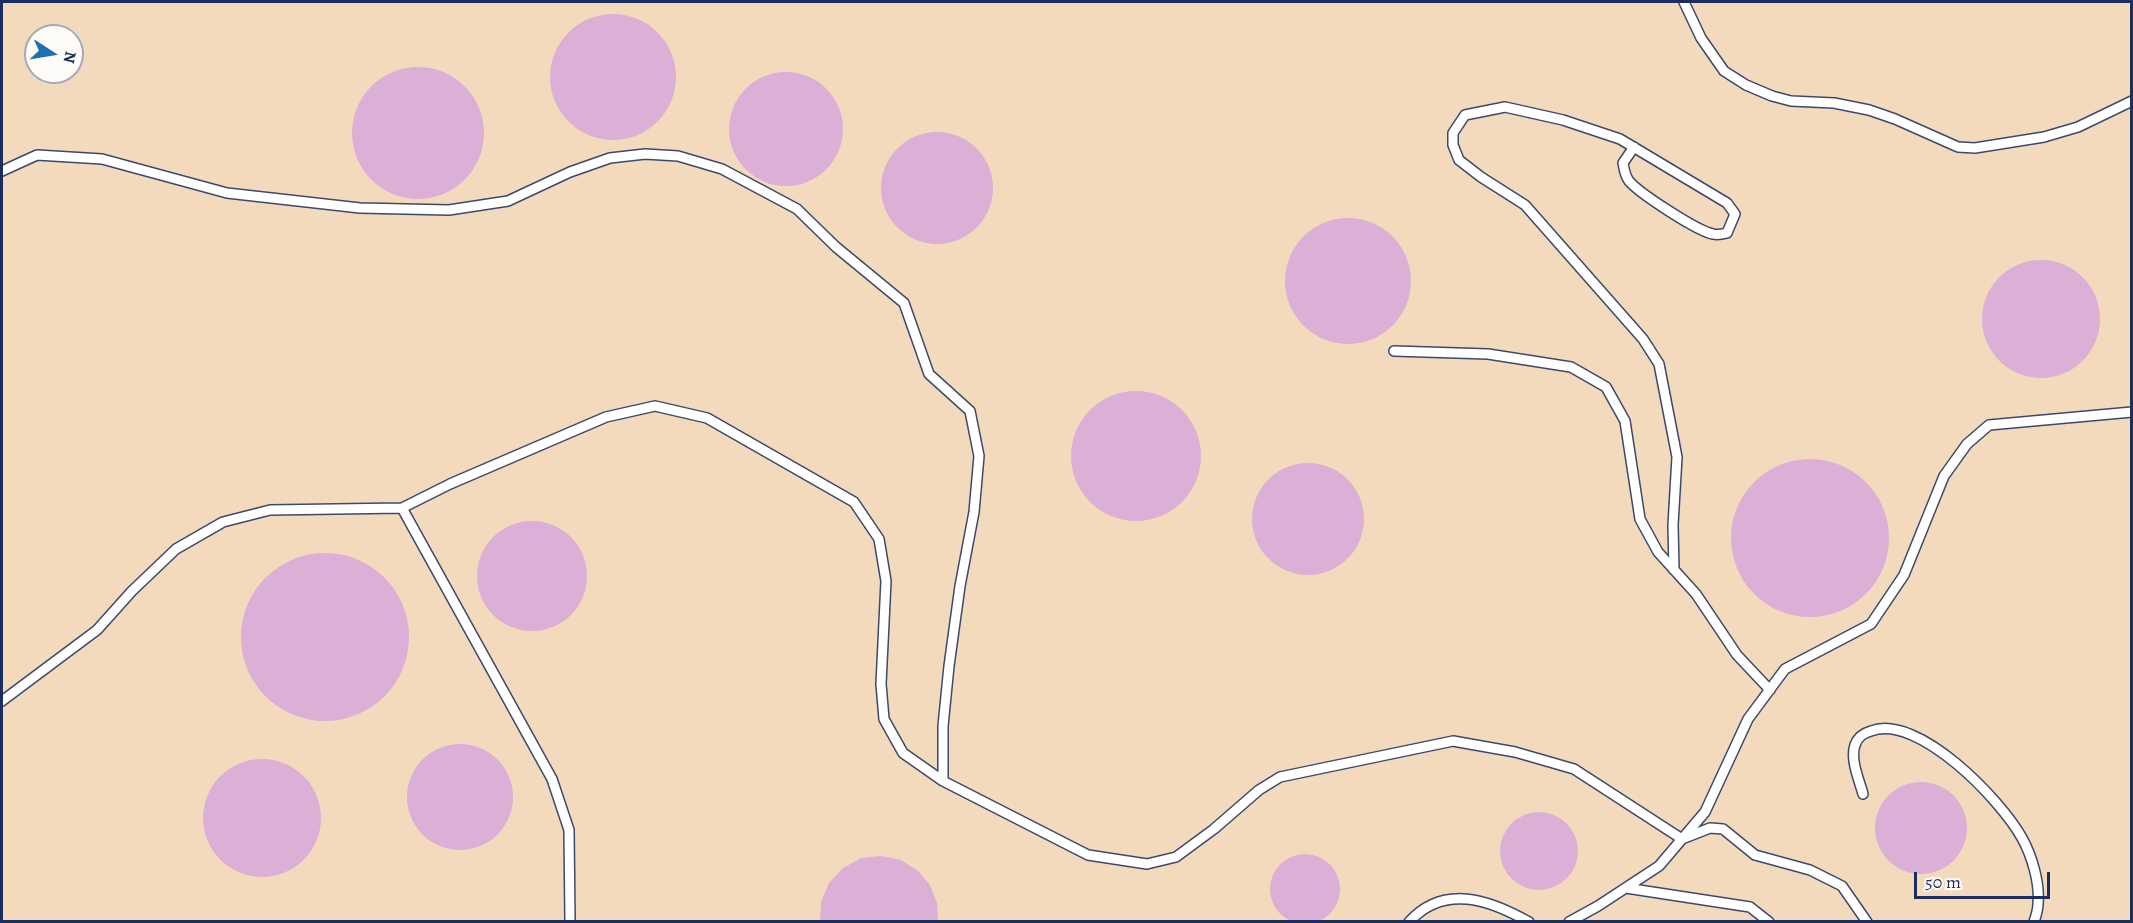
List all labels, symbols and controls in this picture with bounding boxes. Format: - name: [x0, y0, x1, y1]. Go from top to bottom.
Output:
- north arrow: [24, 24, 84, 84]
- text: N: [58, 49, 82, 65]
- scale bar: [1917, 860, 2054, 898]
- text: 50 m: [1925, 870, 1961, 894]

